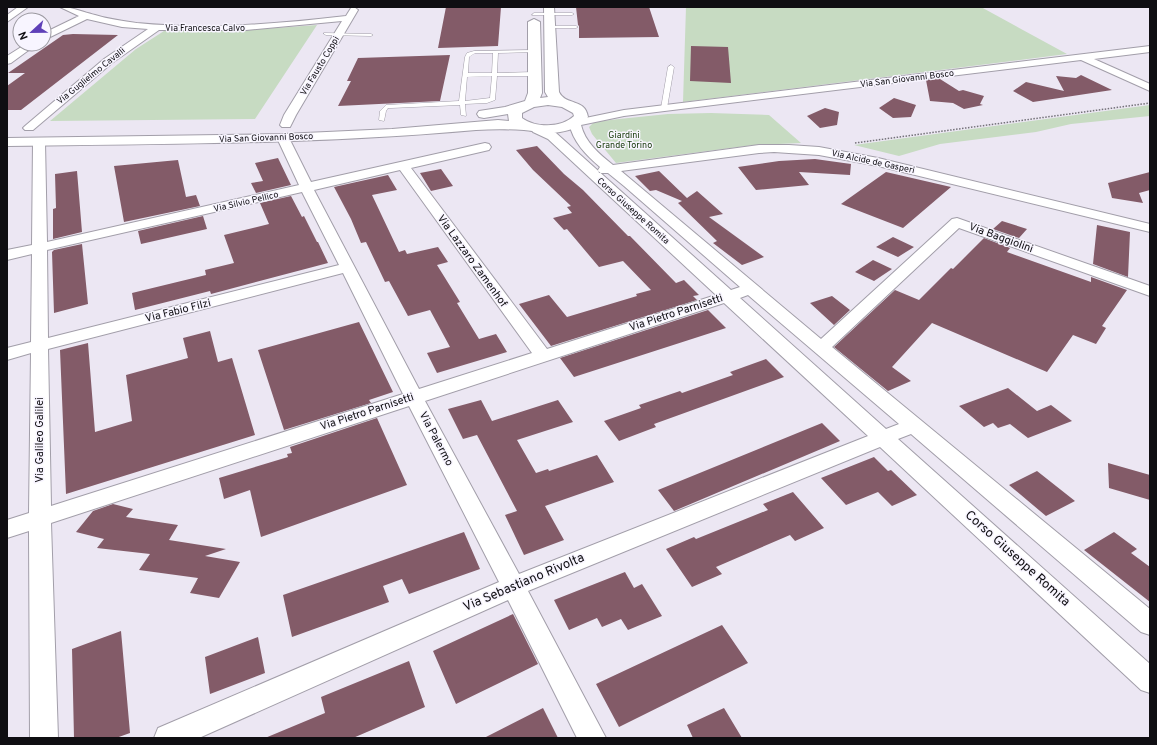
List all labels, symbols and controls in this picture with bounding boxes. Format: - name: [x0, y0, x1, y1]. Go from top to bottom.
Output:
- north arrow: [12, 12, 52, 52]
- street label: Via Francesca Calvo: [165, 23, 245, 34]
- text: N: [16, 29, 32, 42]
- street label: Via Fausto Coppi: [298, 34, 342, 98]
- street label: Via Guglielmo Cavalli: [55, 45, 127, 107]
- street label: Via San Giovanni Bosco: [859, 68, 955, 90]
- park label: Giardini Grande Torino: [596, 130, 652, 151]
- street label: Via San Giovanni Bosco: [219, 131, 313, 145]
- street label: Via Alcide de Gasperi: [830, 148, 916, 176]
- street label: Corso Giuseppe Romita: [594, 175, 672, 247]
- street label: Via Silvio Pellico: [213, 189, 279, 215]
- street label: Via Lazzaro Zamenhof: [434, 212, 510, 310]
- street label: Via Baggiolini: [967, 220, 1035, 256]
- street label: Via Pietro Parnisetti: [627, 291, 725, 335]
- street label: Via Fabio Filzi: [144, 296, 212, 326]
- street label: Via Pietro Parnisetti: [318, 390, 416, 434]
- street label: Via Galileo Galilei: [33, 397, 47, 483]
- street label: Via Palermo: [416, 409, 456, 469]
- street label: Corso Giuseppe Romita: [961, 508, 1073, 610]
- street label: Via Sebastiano Rivolta: [461, 550, 587, 616]

